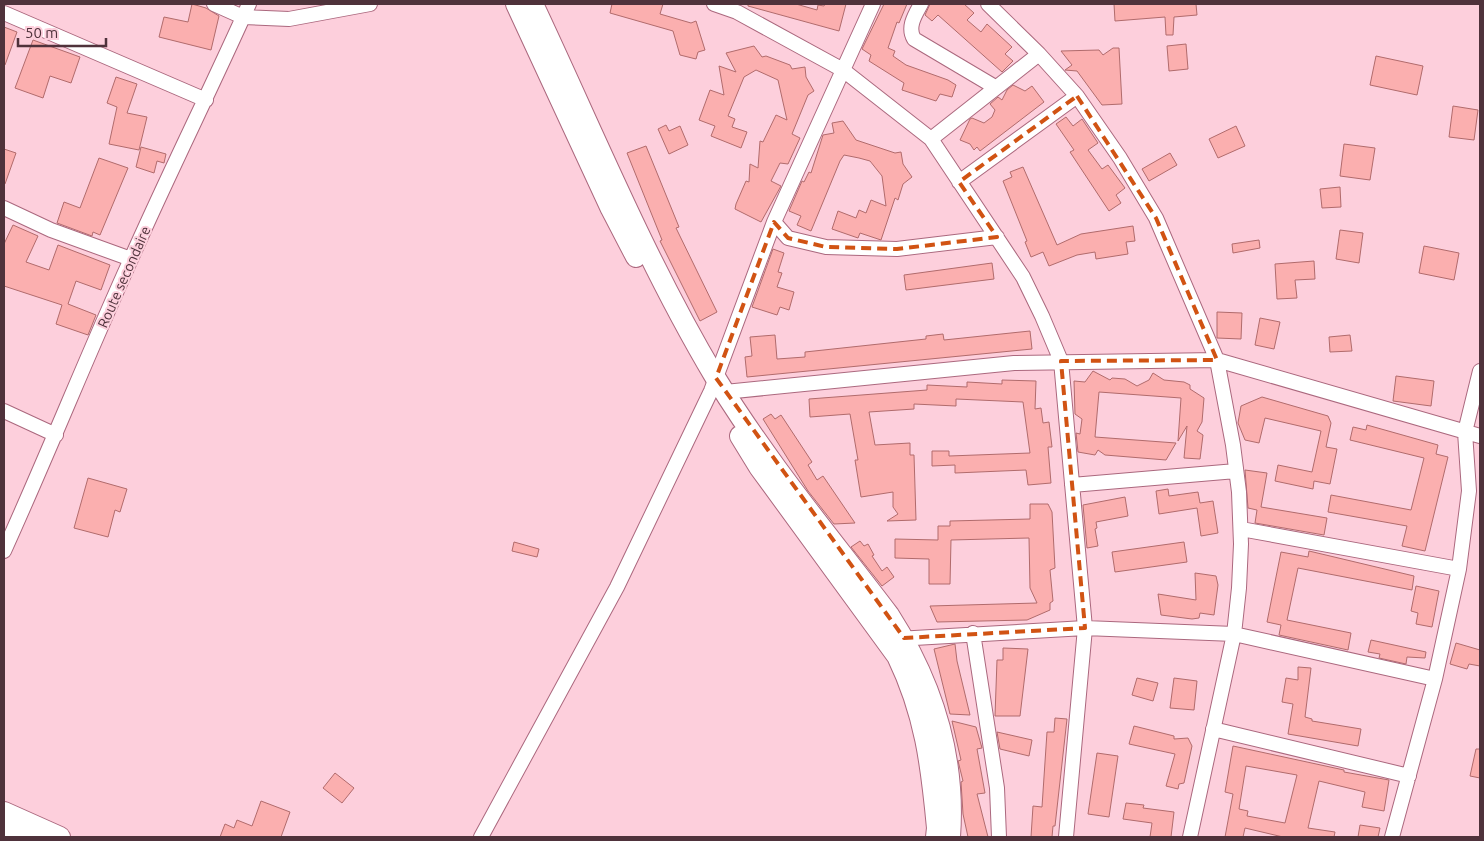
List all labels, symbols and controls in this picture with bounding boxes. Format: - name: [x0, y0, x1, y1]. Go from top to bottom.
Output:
- scale bar: [18, 15, 105, 47]
- text: 50 m: [25, 24, 58, 41]
- street label: Route secondaire: [94, 224, 154, 330]

